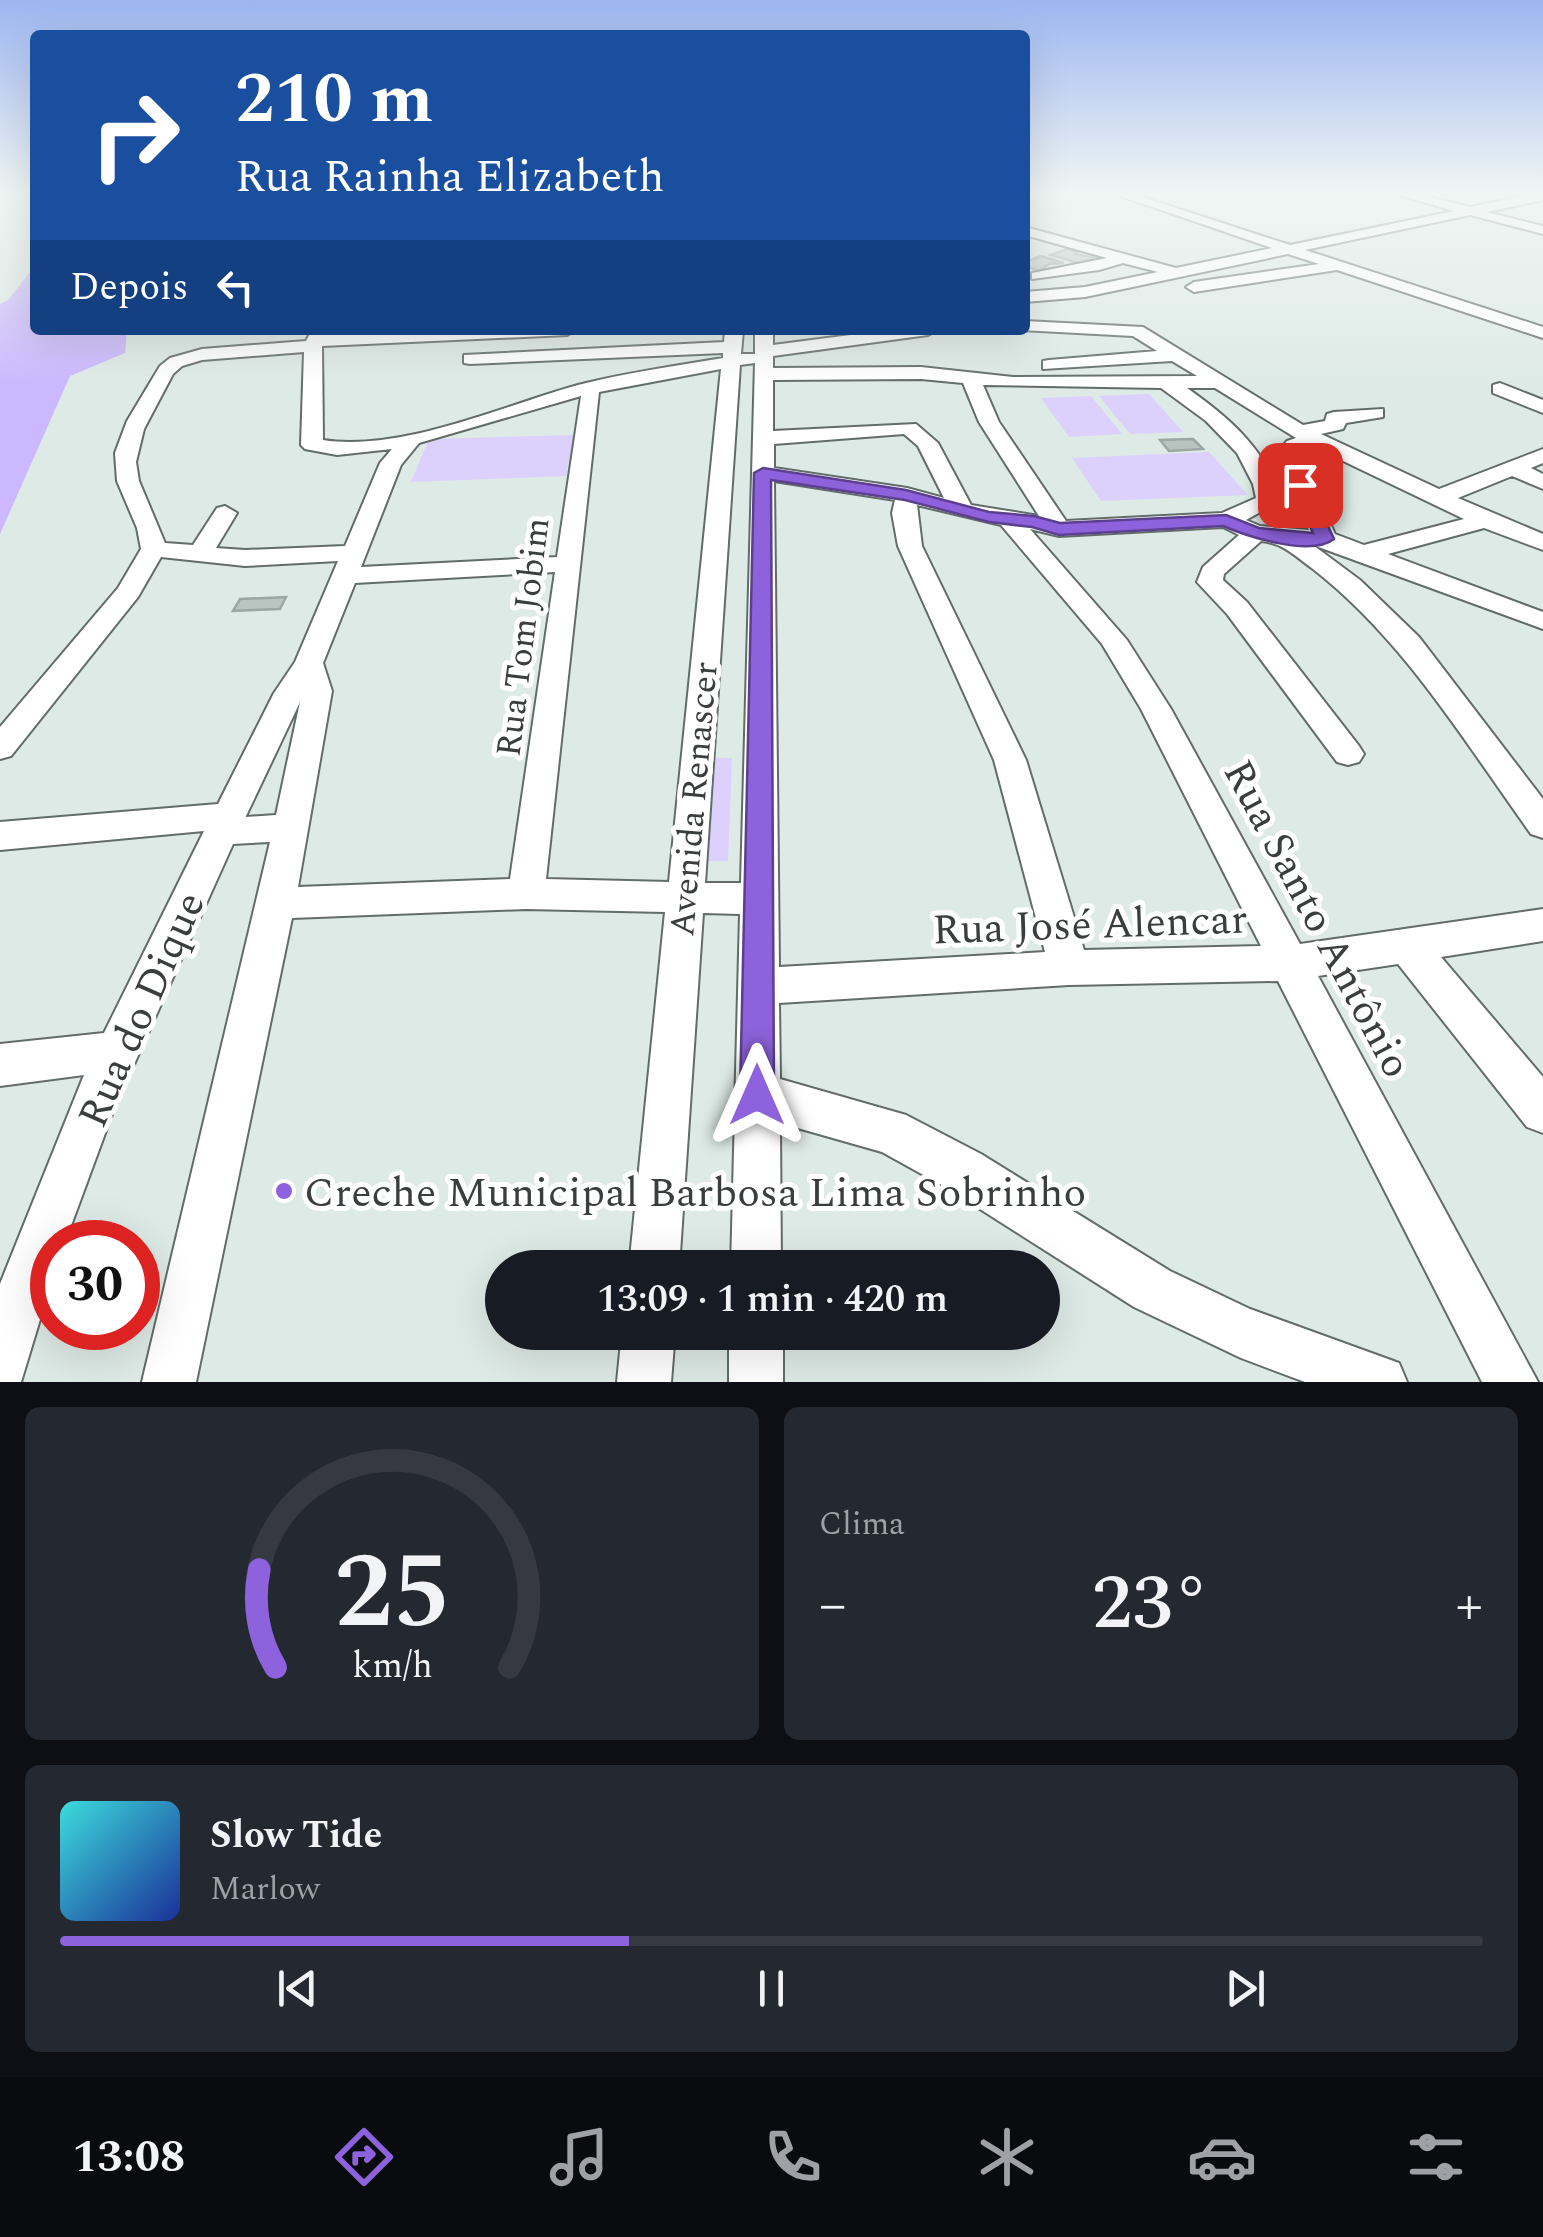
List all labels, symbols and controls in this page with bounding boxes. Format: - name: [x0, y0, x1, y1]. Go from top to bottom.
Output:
- text: 210 m: [235, 47, 433, 153]
- icon: right: [70, 70, 200, 200]
- text: Rua Rainha Elizabeth: [235, 143, 664, 212]
- text: Depois: [70, 259, 188, 317]
- icon: left: [208, 260, 263, 315]
- pin: [1258, 443, 1343, 528]
- icon: arrive: [1273, 458, 1328, 513]
- street label: Rua Tom Jobim: [483, 515, 564, 760]
- street label: Avenida Renascer: [656, 660, 733, 939]
- street label: Rua Santo Antônio: [1206, 749, 1427, 1089]
- street label: Rua do Dique: [62, 882, 222, 1138]
- street label: Rua José Alencar: [932, 889, 1249, 962]
- position arrow: [705, 1043, 809, 1147]
- place label: Creche Municipal Barbosa Lima Sobrinho: [304, 1162, 1086, 1225]
- marker: Creche Municipal Barbosa Lima Sobrinho: [273, 1180, 295, 1202]
- speed limit sign: 30: [30, 1220, 160, 1350]
- text: 13:09 · 1 min · 420 m: [597, 1271, 948, 1329]
- text: Clima: [819, 1500, 905, 1549]
- text: 25: [334, 1515, 450, 1673]
- text: 23°: [1092, 1548, 1210, 1662]
- text: −: [819, 1564, 847, 1647]
- text: +: [1455, 1564, 1483, 1647]
- text: km/h: [352, 1639, 432, 1694]
- text: Slow Tide: [210, 1807, 382, 1865]
- text: Marlow: [210, 1865, 320, 1914]
- icon: previous: [270, 1961, 325, 2016]
- icon: pause: [744, 1961, 799, 2016]
- icon: next: [1218, 1961, 1273, 2016]
- icon: directions: [329, 2122, 399, 2192]
- icon: music: [544, 2122, 614, 2192]
- icon: phone: [758, 2122, 828, 2192]
- icon: climate: [972, 2122, 1042, 2192]
- icon: car: [1187, 2122, 1257, 2192]
- icon: filters: [1401, 2122, 1471, 2192]
- text: 13:08: [72, 2123, 185, 2192]

